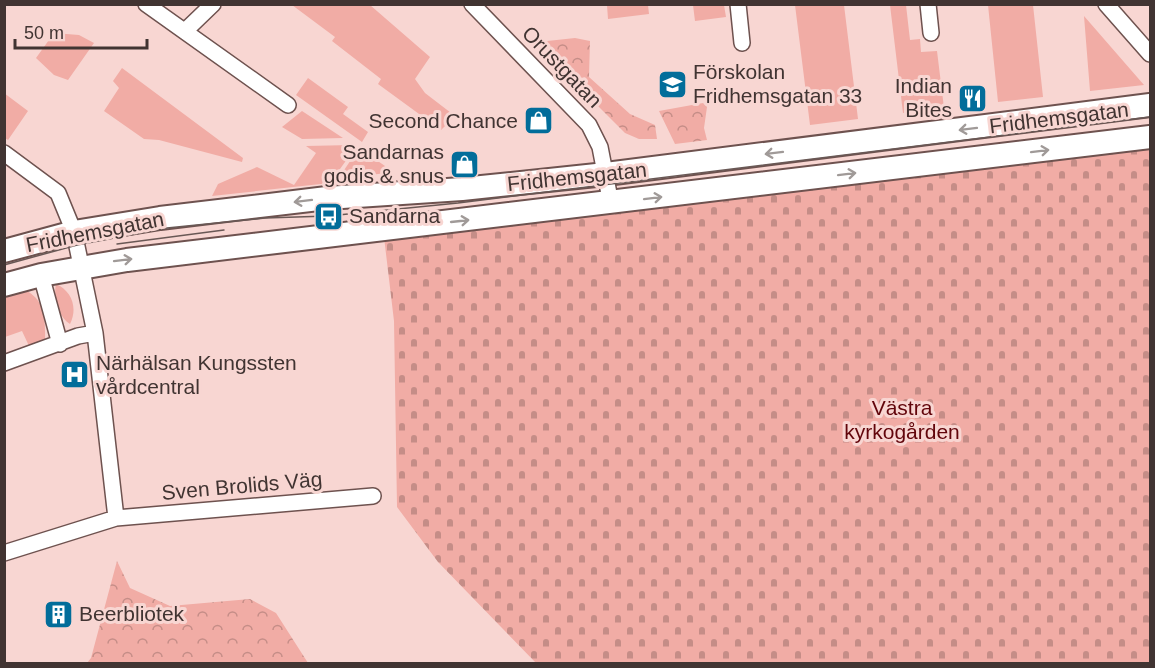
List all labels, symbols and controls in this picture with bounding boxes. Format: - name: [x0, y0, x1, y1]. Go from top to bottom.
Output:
- scale bar: [15, 12, 147, 50]
- street label: Orustgatan: [518, 21, 607, 112]
- text: 50 m: [24, 23, 64, 43]
- place label: Förskolan Fridhemsgatan 33: [693, 60, 862, 107]
- school or university icon: Förskolan Fridhemsgatan 33: [656, 68, 688, 100]
- place label: Indian Bites: [895, 74, 952, 121]
- restaurant icon: Indian Bites: [957, 82, 989, 114]
- street label: Fridhemsgatan: [988, 98, 1130, 137]
- shop icon: Second Chance: [523, 105, 555, 137]
- place label: Second Chance: [369, 109, 518, 132]
- one-way arrow: [958, 124, 978, 135]
- place label: Sandarnas godis & snus: [324, 140, 444, 187]
- one-way arrow: [1030, 145, 1050, 156]
- shop icon: Sandarnas godis & snus: [449, 148, 481, 180]
- one-way arrow: [765, 148, 784, 159]
- street label: Fridhemsgatan: [506, 158, 648, 195]
- one-way arrow: [836, 168, 856, 179]
- one-way arrow: [643, 193, 663, 204]
- one-way arrow: [294, 196, 314, 207]
- bus stop icon: Sandarna: [312, 200, 344, 232]
- place label: Sandarna: [349, 204, 440, 227]
- street label: Fridhemsgatan: [24, 207, 166, 256]
- one-way arrow: [449, 215, 469, 226]
- one-way arrow: [113, 255, 133, 266]
- place label: Närhälsan Kungssten vårdcentral: [96, 351, 297, 398]
- hospital icon: Närhälsan Kungssten vårdcentral: [59, 359, 91, 391]
- park label: Västra kyrkogården: [844, 396, 960, 443]
- street label: Sven Brolids Väg: [161, 467, 323, 504]
- building icon: Beerbliotek: [42, 598, 74, 630]
- place label: Beerbliotek: [79, 602, 185, 625]

